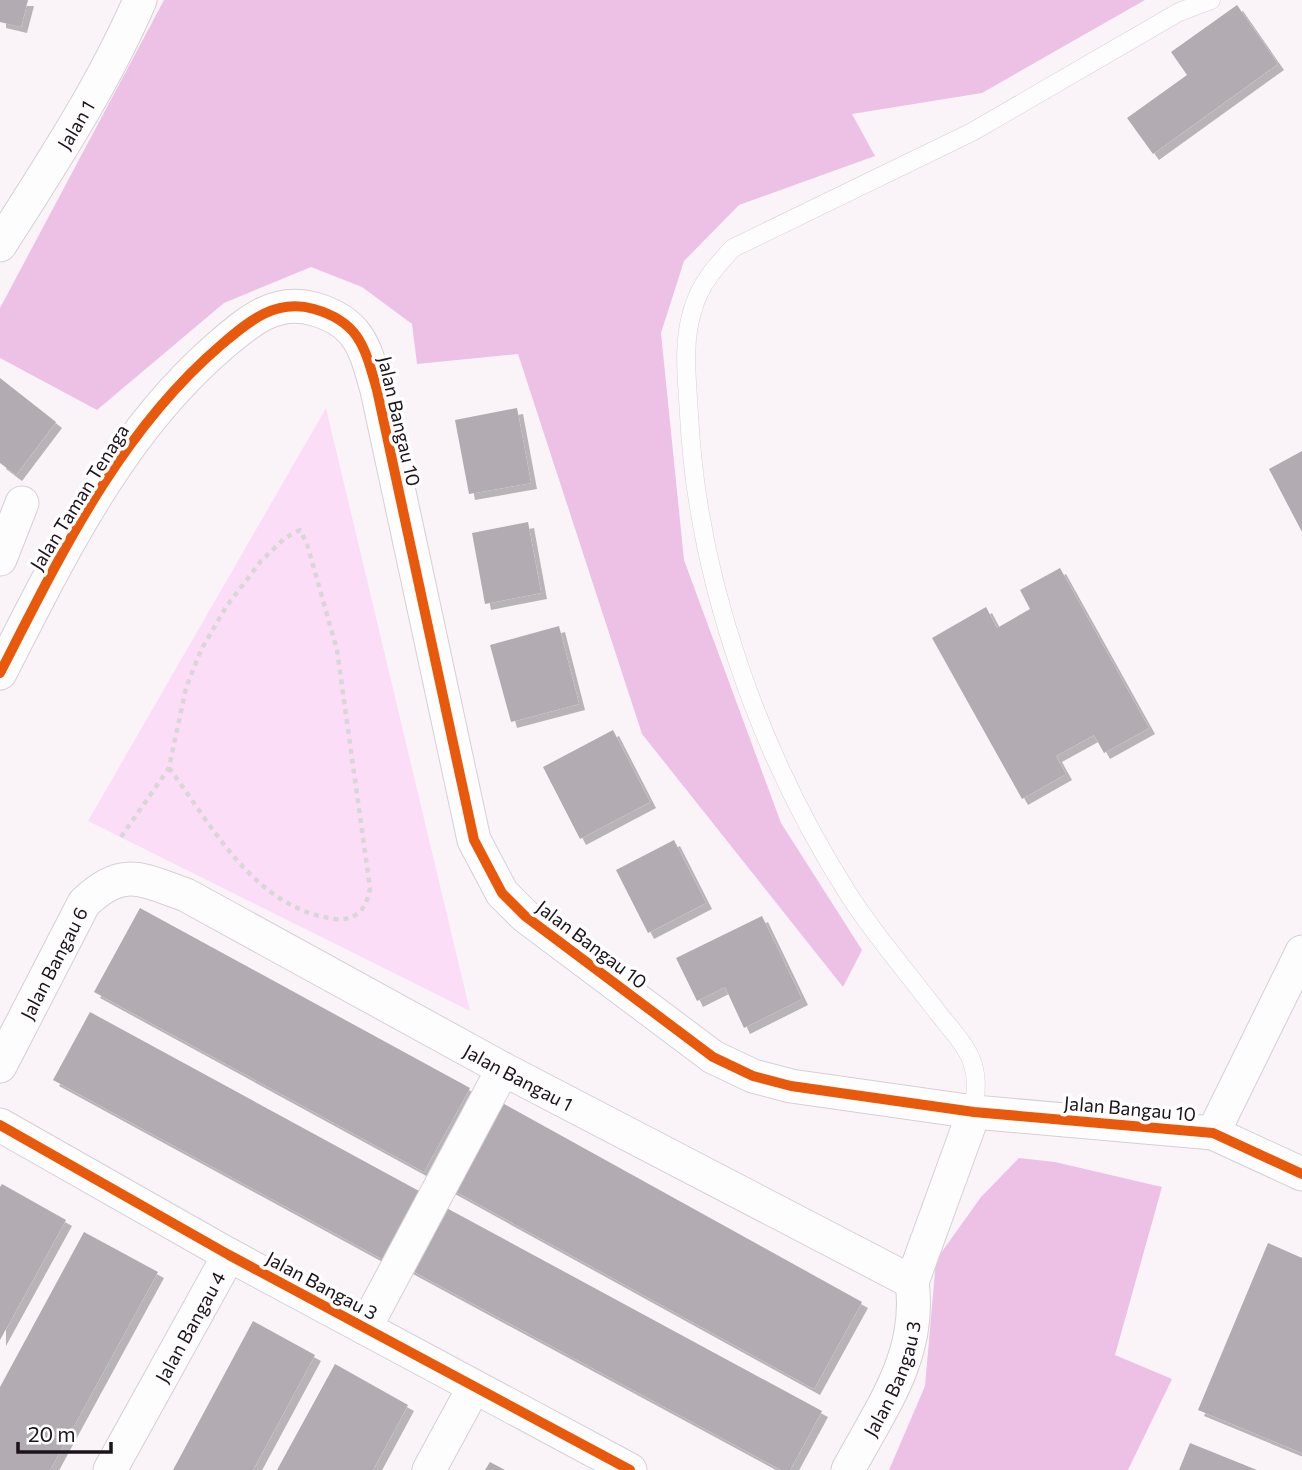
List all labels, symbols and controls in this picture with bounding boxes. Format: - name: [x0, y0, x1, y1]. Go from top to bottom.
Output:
- street label: Jalan 1: [52, 96, 99, 153]
- street label: Jalan Bangau 10: [374, 354, 426, 488]
- street label: Jalan Taman Tenaga: [25, 420, 133, 574]
- street label: Jalan Bangau 10: [532, 895, 652, 993]
- street label: Jalan Bangau 6: [15, 903, 92, 1023]
- street label: Jalan Bangau 1: [460, 1038, 577, 1115]
- street label: Jalan Bangau 10: [1063, 1091, 1197, 1125]
- street label: Jalan Bangau 3: [262, 1246, 382, 1324]
- street label: Jalan Bangau 4: [149, 1267, 229, 1386]
- street label: Jalan Bangau 3: [858, 1320, 924, 1440]
- scale bar: [18, 1410, 110, 1454]
- text: 20 m: [28, 1421, 76, 1446]

